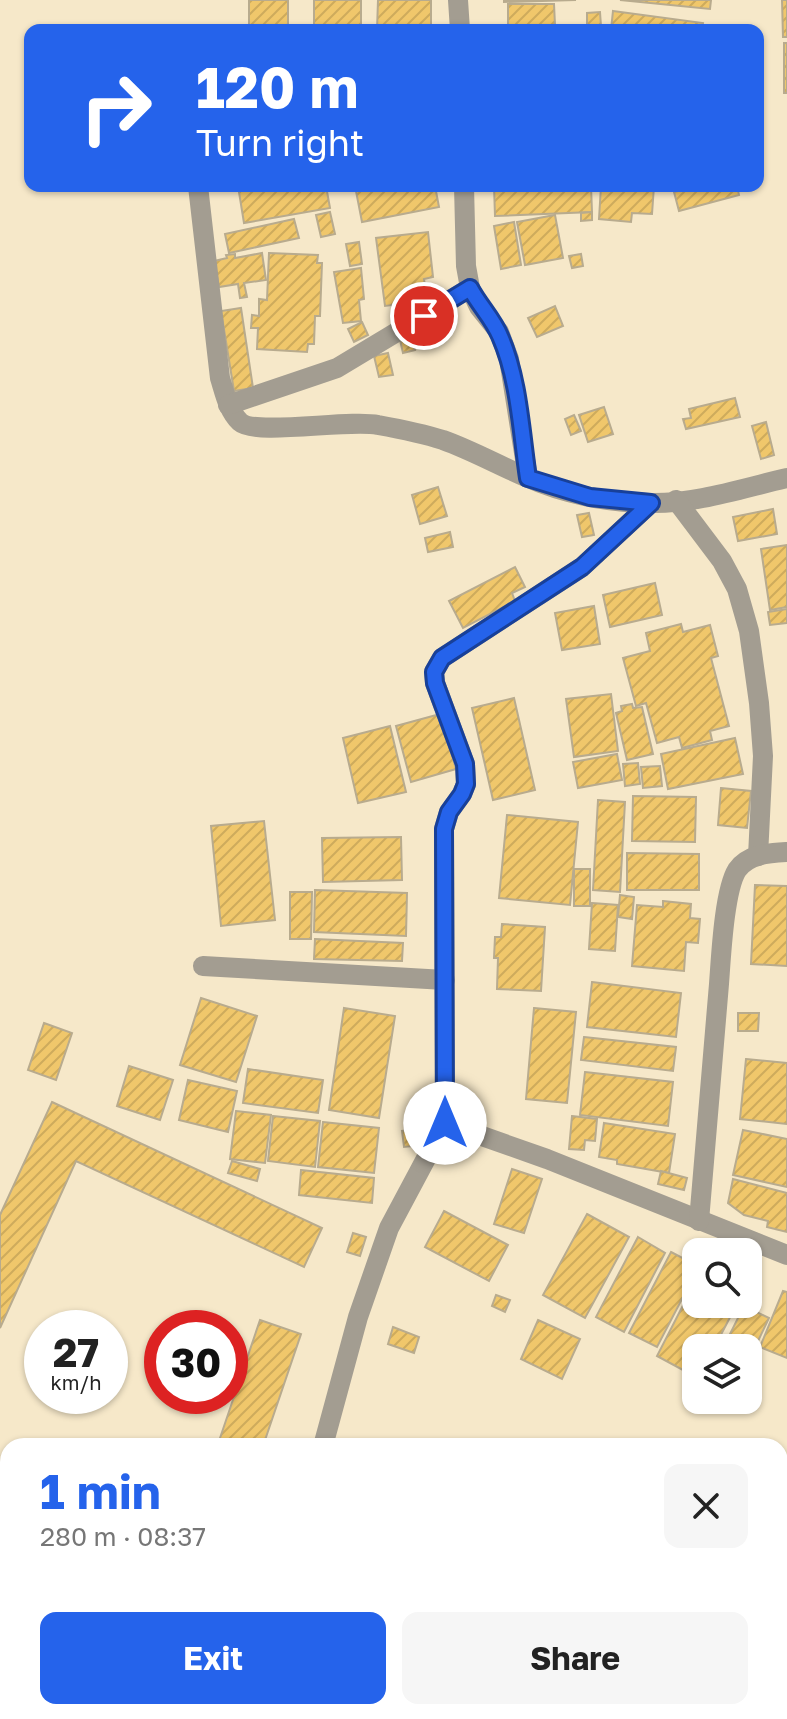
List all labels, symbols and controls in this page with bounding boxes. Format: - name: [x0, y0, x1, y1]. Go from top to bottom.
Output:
- text: 120 m: [196, 53, 358, 120]
- icon: right: [64, 56, 168, 160]
- text: Turn right: [196, 121, 364, 164]
- pin: [390, 282, 458, 350]
- icon: arrive: [402, 294, 446, 338]
- position arrow: [403, 1081, 487, 1165]
- map controls: [682, 1238, 762, 1414]
- button: search: [682, 1238, 762, 1318]
- speed limit sign: 30: [144, 1310, 248, 1414]
- text: 27: [53, 1328, 99, 1376]
- button: layers: [682, 1334, 762, 1414]
- text: km/h: [51, 1370, 101, 1394]
- text: 1 min: [40, 1462, 161, 1520]
- button: close: [664, 1464, 748, 1548]
- text: 280 m · 08:37: [40, 1521, 206, 1552]
- button: Exit: [40, 1612, 386, 1704]
- button: Share: [402, 1612, 748, 1704]

